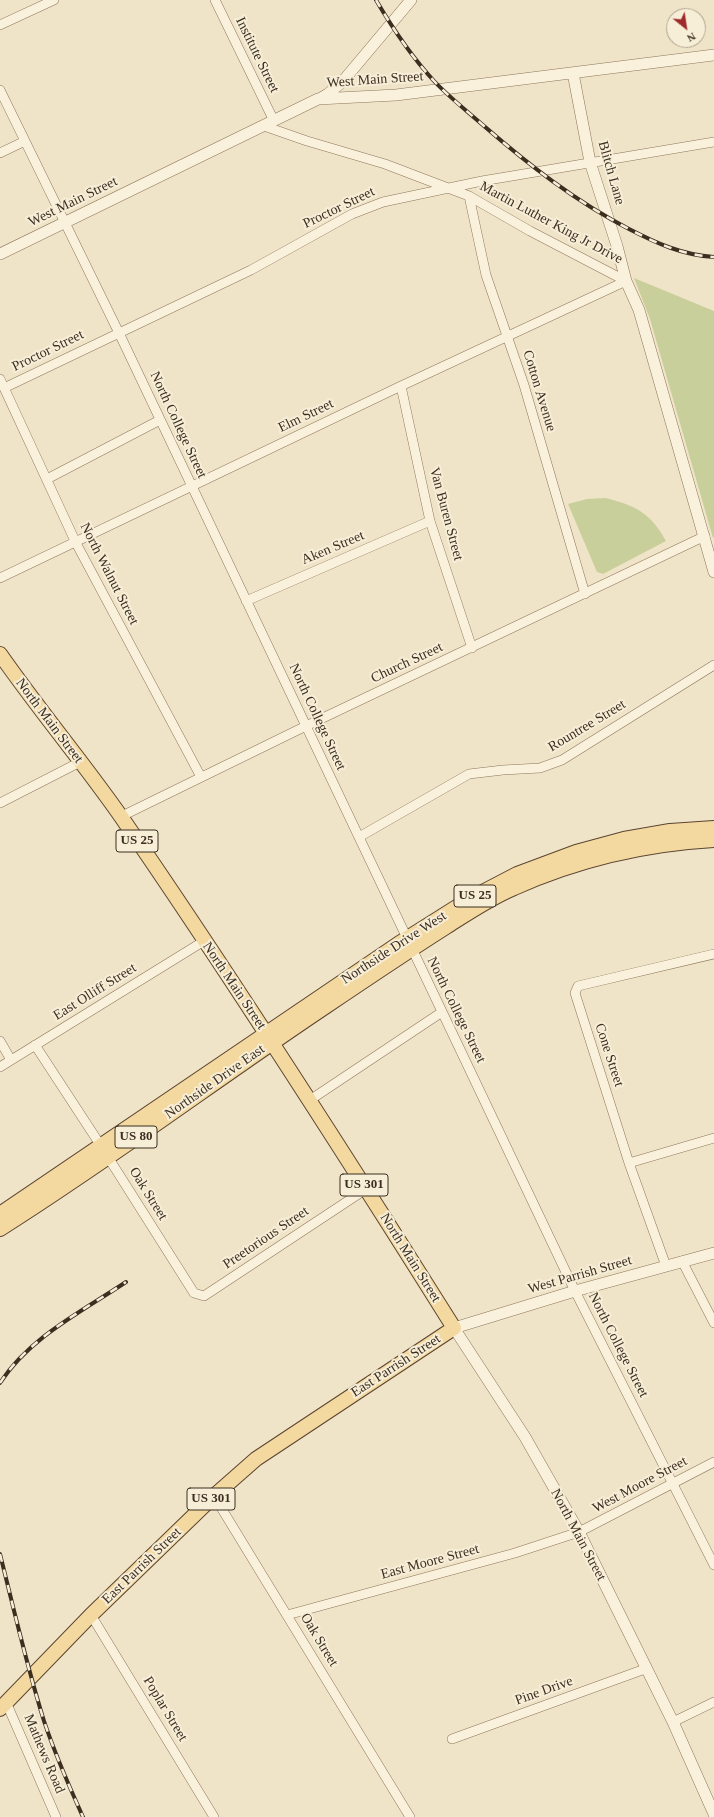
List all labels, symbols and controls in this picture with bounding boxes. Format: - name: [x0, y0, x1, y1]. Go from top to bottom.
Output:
- north arrow: [666, 8, 706, 48]
- street label: Institute Street: [231, 14, 283, 96]
- text: N: [685, 30, 698, 45]
- street label: West Main Street: [326, 68, 424, 92]
- street label: Blitch Lane: [594, 139, 628, 207]
- street label: West Main Street: [26, 173, 120, 231]
- street label: Martin Luther King Jr Drive: [477, 178, 625, 268]
- street label: Proctor Street: [301, 183, 377, 233]
- street label: Proctor Street: [10, 326, 86, 376]
- street label: Cotton Avenue: [519, 348, 559, 434]
- street label: North College Street: [146, 369, 210, 481]
- street label: Elm Street: [276, 395, 336, 437]
- street label: Van Buren Street: [426, 466, 466, 562]
- street label: North Walnut Street: [76, 520, 142, 628]
- street label: Aken Street: [299, 527, 367, 569]
- street label: Church Street: [368, 639, 446, 687]
- street label: North College Street: [285, 661, 349, 773]
- street label: North Main Street: [12, 675, 86, 767]
- street label: Rountree Street: [545, 696, 629, 756]
- road number: US 25: [116, 830, 158, 852]
- road number: US 25: [454, 885, 496, 907]
- street label: Northside Drive West: [338, 908, 450, 988]
- street label: North Main Street: [199, 939, 269, 1033]
- street label: North College Street: [423, 954, 489, 1066]
- street label: East Olliff Street: [50, 960, 140, 1024]
- street label: Cone Street: [591, 1021, 627, 1089]
- street label: Northside Drive East: [162, 1041, 268, 1123]
- road number: US 80: [115, 1126, 157, 1148]
- street label: Oak Street: [125, 1164, 171, 1224]
- road number: US 301: [340, 1174, 388, 1196]
- street label: Preetorious Street: [220, 1203, 312, 1273]
- street label: North Main Street: [376, 1210, 444, 1306]
- street label: West Parrish Street: [526, 1252, 634, 1298]
- street label: North College Street: [584, 1290, 652, 1400]
- street label: East Parrish Street: [348, 1331, 444, 1401]
- street label: West Moore Street: [590, 1453, 690, 1517]
- street label: North Main Street: [547, 1486, 609, 1584]
- road number: US 301: [187, 1488, 235, 1510]
- street label: East Parrish Street: [99, 1524, 185, 1608]
- street label: East Moore Street: [379, 1541, 481, 1583]
- street label: Oak Street: [296, 1610, 342, 1670]
- street label: Pine Drive: [513, 1673, 575, 1709]
- street label: Poplar Street: [139, 1674, 191, 1744]
- street label: Mathews Road: [20, 1712, 68, 1796]

